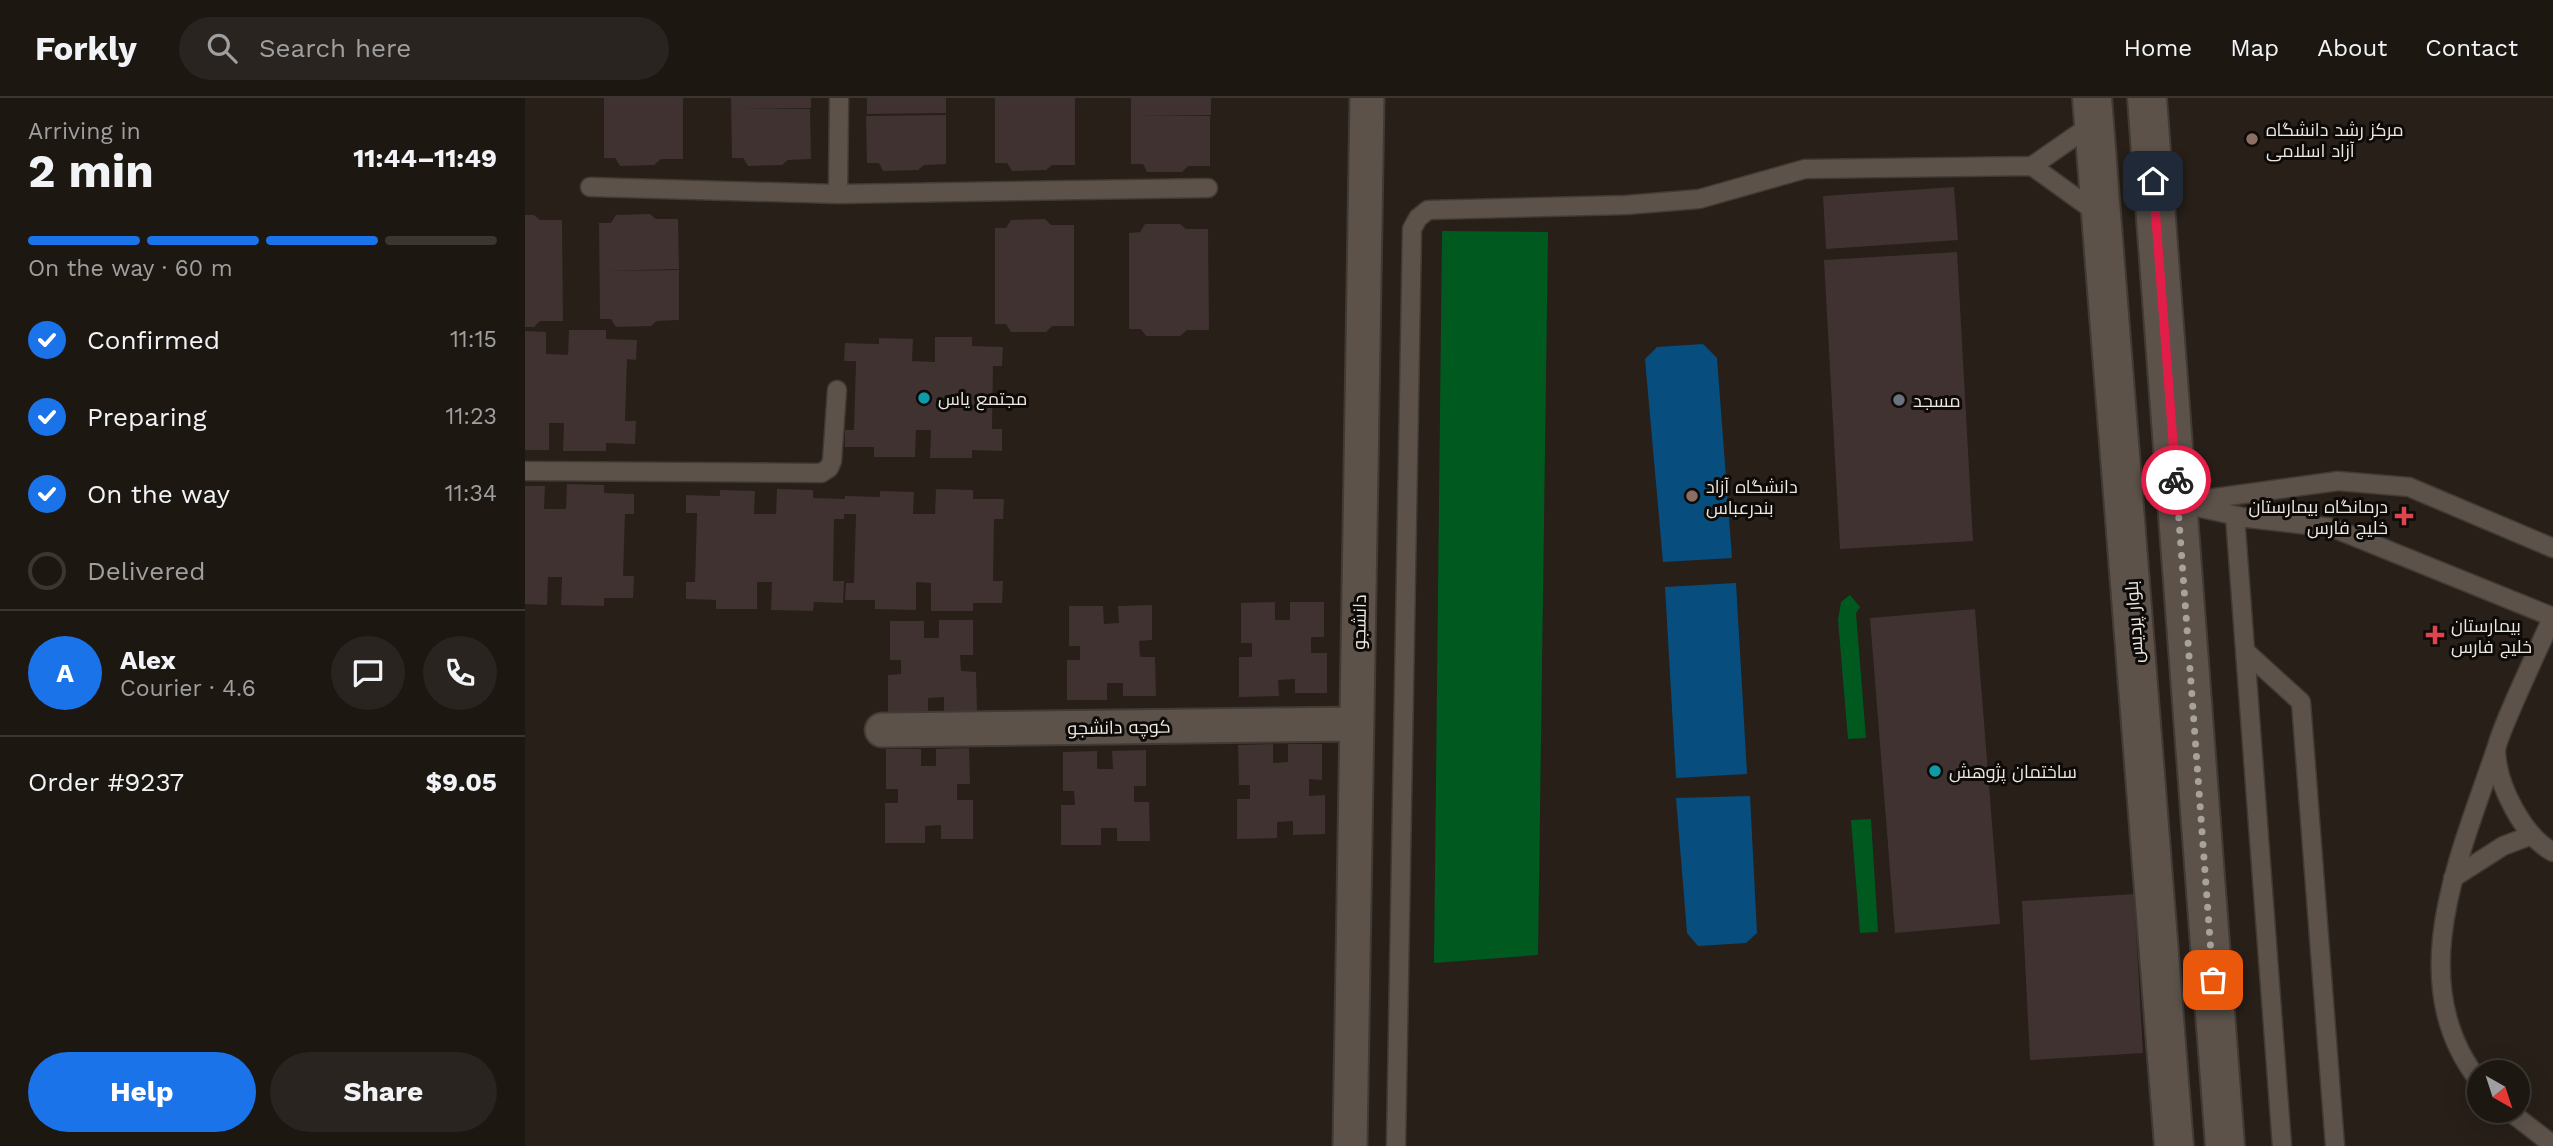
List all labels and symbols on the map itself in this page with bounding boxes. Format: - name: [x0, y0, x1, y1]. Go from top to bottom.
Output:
- place label: مرکز رشد دانشگاه آزاد اسلامی: [2266, 119, 2404, 162]
- marker: مرکز رشد دانشگاه آزاد اسلامی: [2244, 131, 2260, 147]
- pin: [2123, 151, 2183, 211]
- place label: مجتمع یاس: [938, 388, 1027, 411]
- marker: مجتمع یاس: [916, 390, 932, 406]
- place label: مسجد: [1913, 390, 1961, 411]
- marker: مسجد: [1891, 392, 1907, 408]
- courier: [2141, 445, 2211, 515]
- place label: دانشگاه آزاد بندرعباس: [1706, 476, 1798, 519]
- marker: دانشگاه آزاد بندرعباس: [1684, 488, 1700, 504]
- place label: درمانگاه بیمارستان خلیج فارس: [2248, 496, 2388, 540]
- marker: درمانگاه بیمارستان خلیج فارس: [2394, 506, 2414, 526]
- street label: بلوار پردیس: [2121, 580, 2149, 664]
- street label: دانشجو: [1348, 594, 1371, 650]
- place label: بیمارستان خلیج فارس: [2451, 615, 2532, 659]
- marker: بیمارستان خلیج فارس: [2425, 625, 2445, 645]
- street label: کوچه دانشجو: [1067, 716, 1171, 740]
- place label: ساختمان پژوهش: [1949, 761, 2077, 784]
- marker: ساختمان پژوهش: [1927, 763, 1943, 779]
- pin: [2183, 950, 2243, 1010]
- north arrow: [2467, 1060, 2531, 1124]

